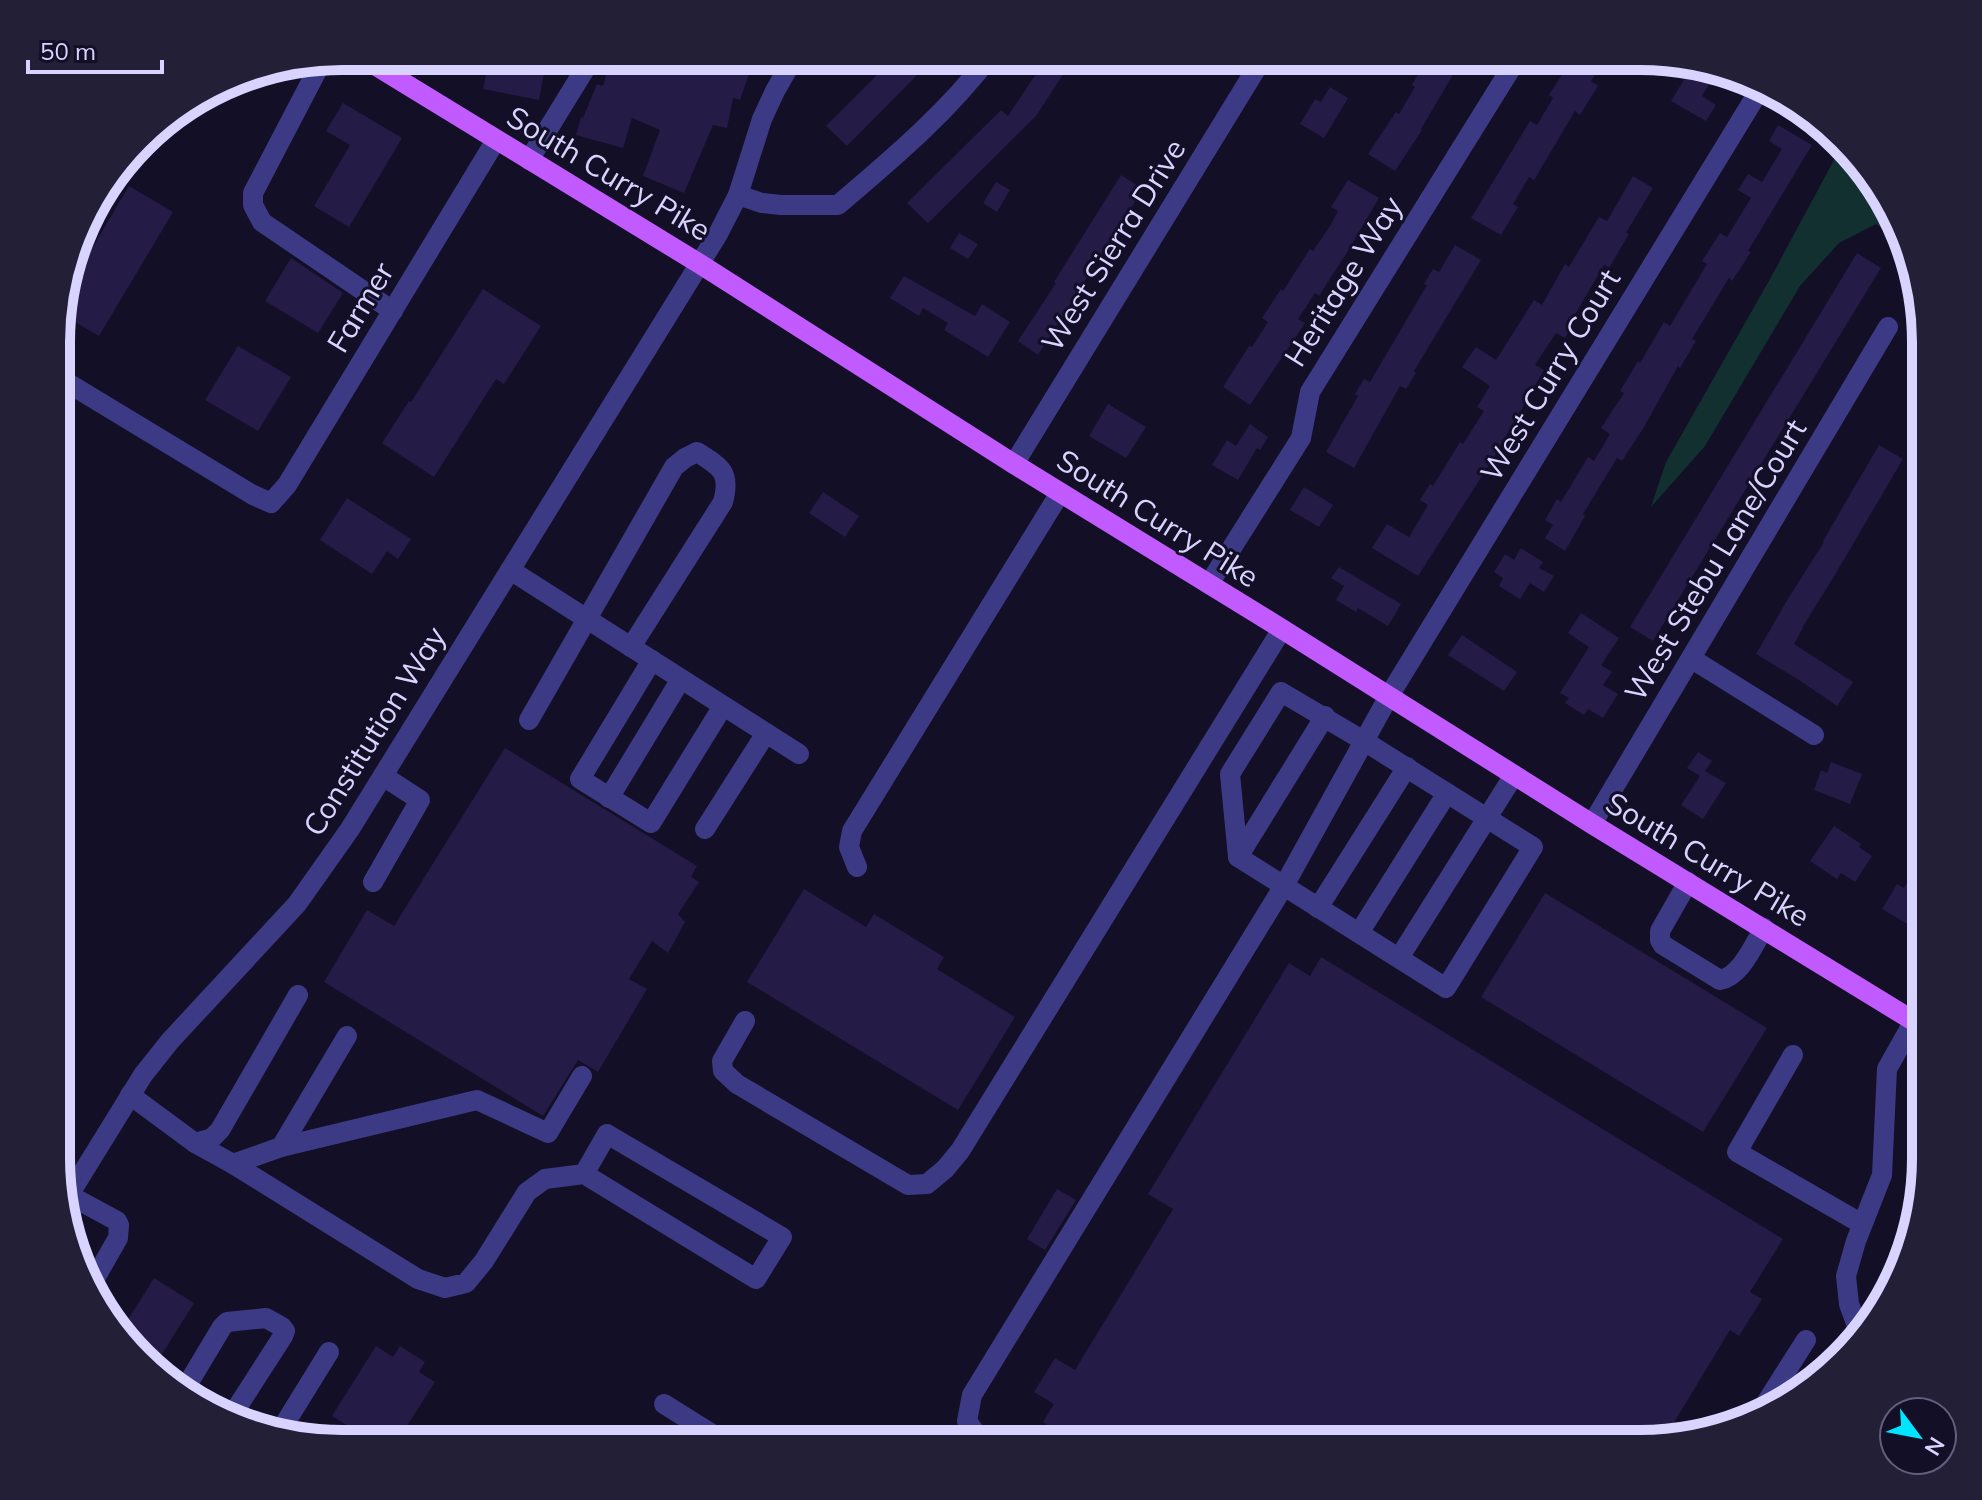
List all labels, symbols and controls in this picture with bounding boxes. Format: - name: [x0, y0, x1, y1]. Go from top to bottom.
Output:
- scale bar: [28, 24, 162, 74]
- text: 50 m: [40, 36, 96, 66]
- street label: South Curry Pike: [500, 97, 718, 249]
- street label: West Sierra Drive: [1032, 132, 1194, 358]
- street label: Heritage Way: [1276, 189, 1410, 373]
- street label: Farmer: [318, 255, 402, 359]
- street label: West Curry Court: [1472, 262, 1628, 488]
- street label: West Stebu Lane/Court: [1616, 412, 1814, 708]
- street label: South Curry Pike: [1050, 441, 1266, 595]
- street label: Constitution Way: [294, 619, 454, 843]
- street label: South Curry Pike: [1599, 783, 1817, 935]
- north arrow: [1878, 1396, 1958, 1476]
- text: N: [1919, 1432, 1951, 1461]

